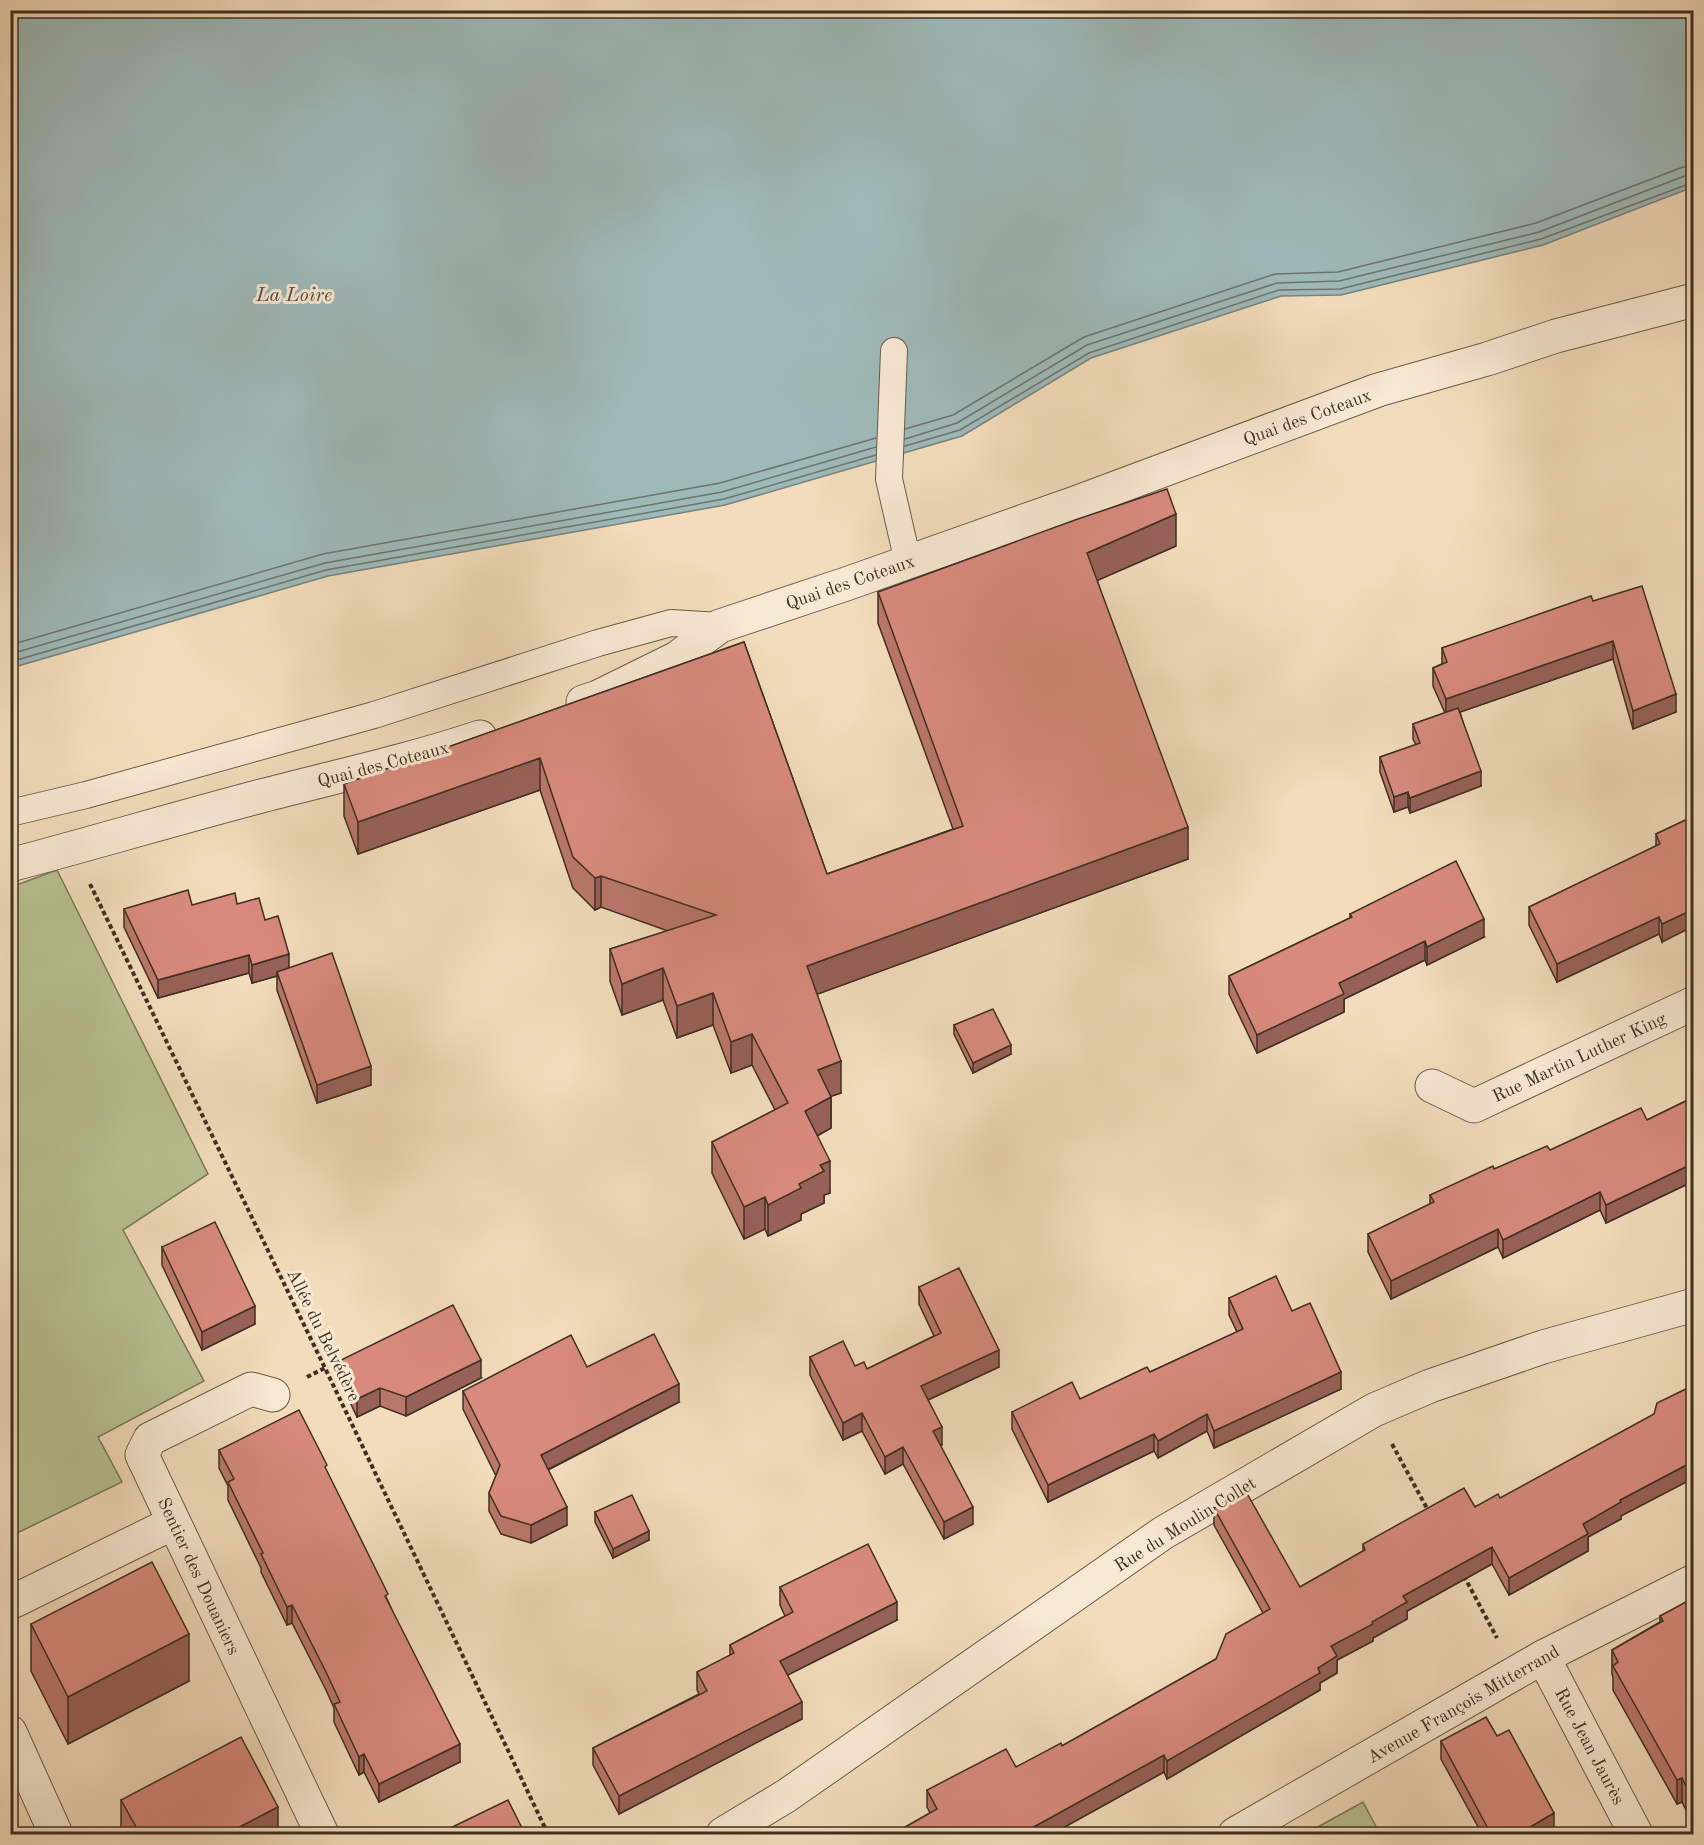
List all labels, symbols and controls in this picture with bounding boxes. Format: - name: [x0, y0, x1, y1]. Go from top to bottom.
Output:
- water label: La Loire: [255, 286, 332, 306]
- street label: Quai des Coteaux: [1241, 386, 1374, 449]
- street label: Quai des Coteaux: [784, 552, 917, 613]
- street label: Quai des Coteaux: [316, 739, 451, 791]
- street label: Rue Martin Luther King: [1490, 1010, 1669, 1106]
- street label: Allée du Belvédère: [283, 1266, 363, 1405]
- street label: Rue du Moulin Collet: [1112, 1474, 1260, 1576]
- street label: Sentier des Douaniers: [154, 1495, 242, 1658]
- street label: Avenue François Mitterrand: [1364, 1642, 1563, 1767]
- street label: Rue Jean Jaurès: [1551, 1685, 1627, 1808]

